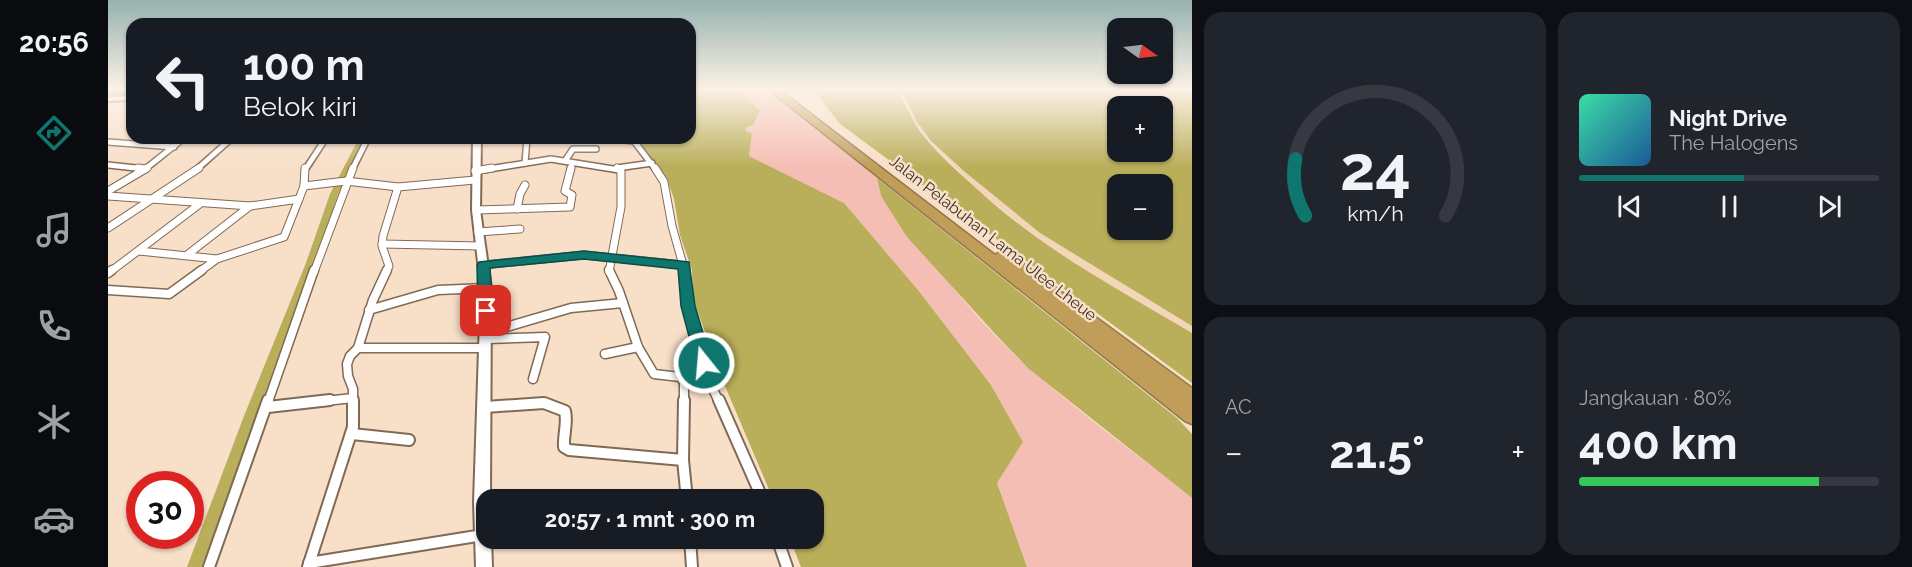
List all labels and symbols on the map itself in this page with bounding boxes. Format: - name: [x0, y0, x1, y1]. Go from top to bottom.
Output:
- north arrow: [1107, 18, 1173, 84]
- street label: Jalan Pelabuhan Lama Ulee Lheue: [886, 151, 1100, 325]
- pin: [460, 285, 511, 336]
- position arrow: [672, 331, 736, 395]
- speed limit sign: 30: [126, 471, 204, 549]

